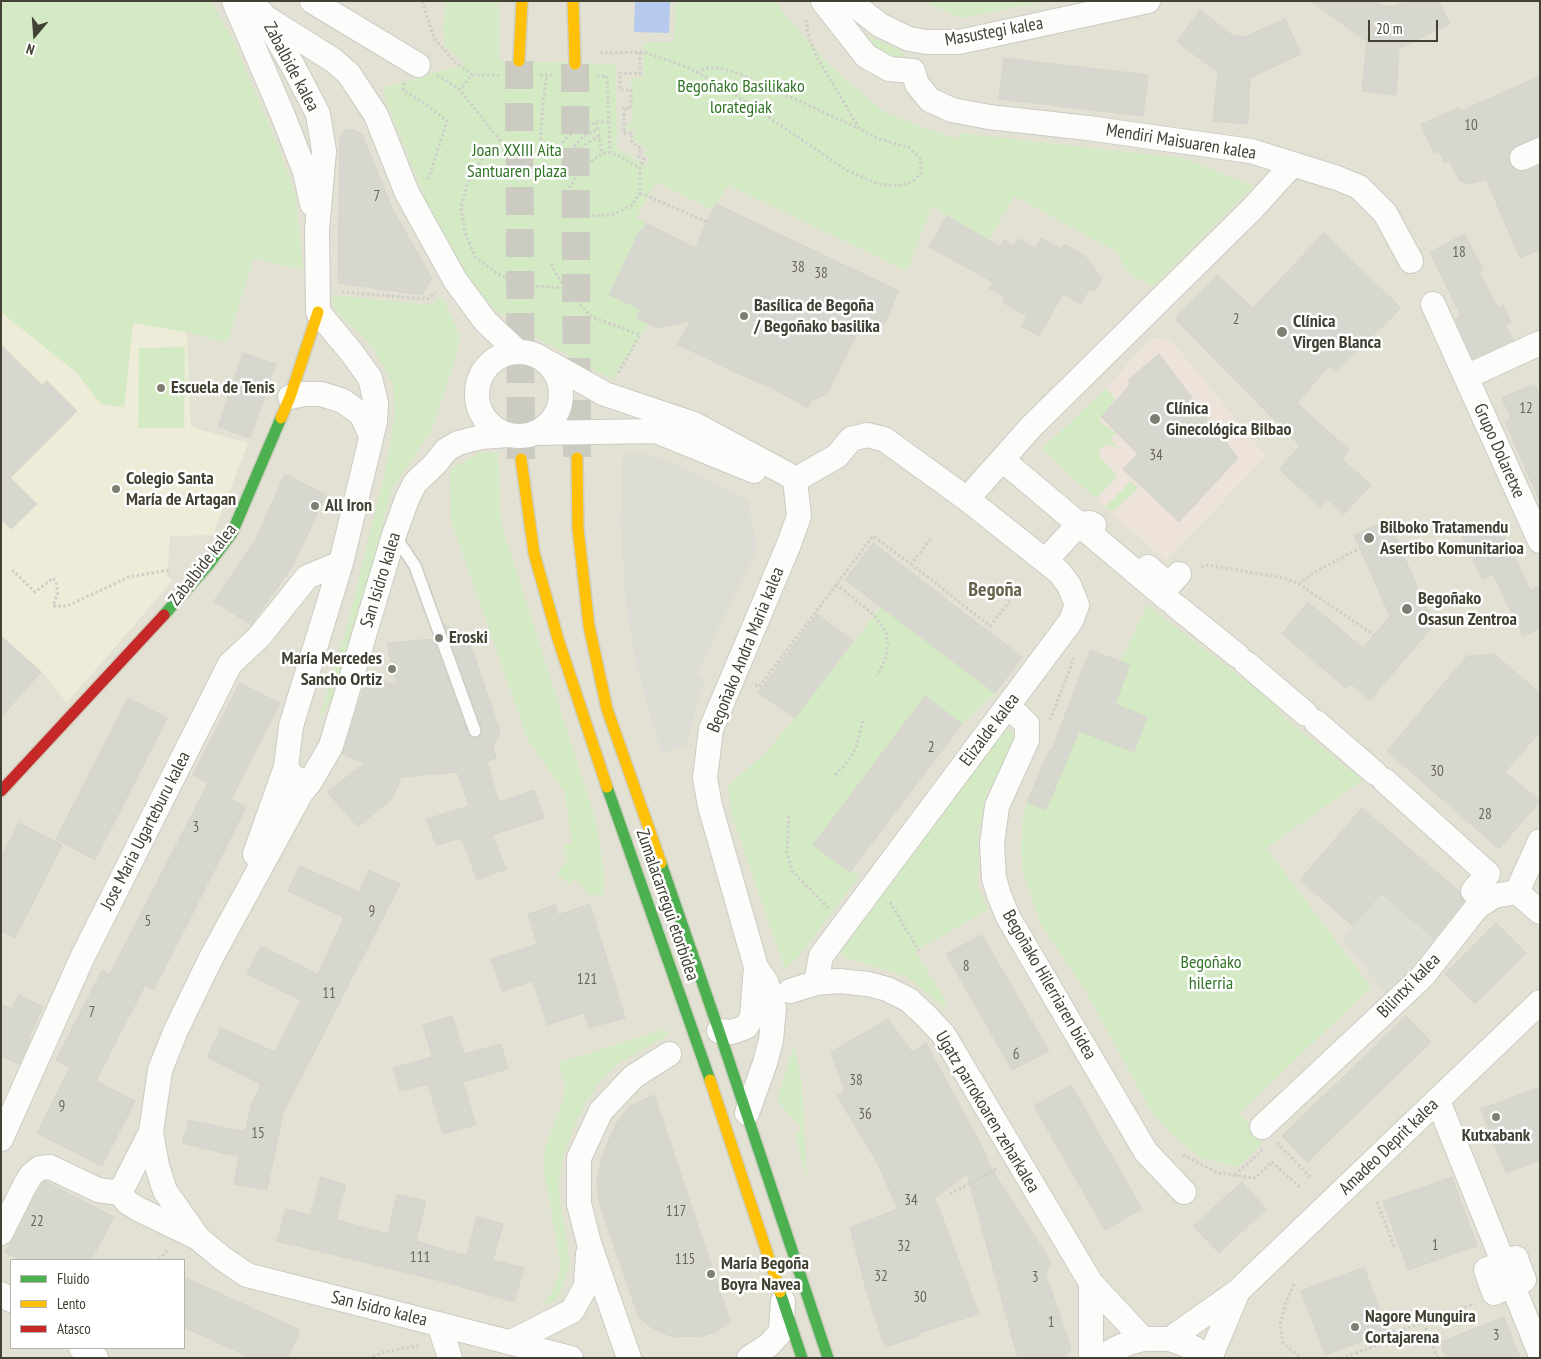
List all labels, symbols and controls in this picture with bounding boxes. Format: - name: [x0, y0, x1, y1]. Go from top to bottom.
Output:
- north arrow: [10, 10, 60, 60]
- scale bar: [1371, 10, 1441, 42]
- street label: Masustegi kalea: [943, 13, 1045, 51]
- street label: Zabalbide kalea: [259, 19, 323, 115]
- text: 20 m: [1376, 19, 1402, 38]
- text: N: [24, 40, 37, 59]
- park label: Begoñako Basilikako lorategiak: [677, 76, 805, 118]
- house number: 10: [1464, 117, 1478, 135]
- street label: Mendiri Maisuaren kalea: [1104, 119, 1258, 165]
- park label: Joan XXIII Aita Santuaren plaza: [467, 140, 567, 182]
- house number: 7: [374, 188, 380, 206]
- house number: 18: [1452, 244, 1466, 262]
- house number: 38: [791, 259, 805, 277]
- house number: 38: [814, 265, 828, 283]
- place label: Basílica de Begoña / Begoñako basilika: [754, 295, 880, 338]
- marker: Basílica de Begoña / Begoñako basilika: [738, 310, 750, 322]
- house number: 2: [1233, 311, 1239, 329]
- place label: Clínica Virgen Blanca: [1293, 311, 1381, 354]
- marker: Clínica Virgen Blanca: [1275, 325, 1289, 339]
- place label: Escuela de Tenis: [171, 377, 275, 399]
- marker: Escuela de Tenis: [155, 382, 167, 394]
- place label: Clínica Ginecológica Bilbao: [1166, 398, 1291, 440]
- street label: Grupo Dolaretxe: [1469, 400, 1529, 502]
- house number: 12: [1519, 400, 1533, 418]
- marker: Clínica Ginecológica Bilbao: [1148, 412, 1162, 426]
- house number: 34: [1149, 447, 1163, 465]
- place label: Colegio Santa María de Artagan: [126, 468, 236, 510]
- marker: Colegio Santa María de Artagan: [110, 483, 122, 495]
- place label: All Iron: [325, 495, 372, 517]
- marker: All Iron: [309, 500, 321, 512]
- place label: Bilboko Tratamendu Asertibo Komunitarioa: [1380, 517, 1524, 560]
- street label: Zabalbide kalea: [164, 520, 242, 610]
- street label: San Isidro kalea: [356, 530, 406, 630]
- marker: Bilboko Tratamendu Asertibo Komunitarioa: [1362, 531, 1376, 545]
- street label: Begoñako Andra Maria kalea: [703, 564, 789, 736]
- district label: Begoña: [968, 578, 1022, 602]
- place label: Begoñako Osasun Zentroa: [1418, 588, 1517, 630]
- marker: Begoñako Osasun Zentroa: [1400, 602, 1414, 616]
- place label: Eroski: [449, 627, 488, 649]
- marker: Eroski: [433, 632, 445, 644]
- place label: María Mercedes Sancho Ortiz: [281, 648, 382, 691]
- marker: María Mercedes Sancho Ortiz: [386, 663, 398, 675]
- street label: Elizalde kalea: [956, 689, 1024, 771]
- house number: 2: [928, 739, 934, 757]
- street label: Jose Maria Ugarteburu kalea: [97, 748, 195, 914]
- house number: 30: [1430, 763, 1444, 781]
- house number: 28: [1478, 806, 1492, 824]
- house number: 3: [193, 819, 199, 837]
- street label: Zumalacarregui etorbidea: [631, 826, 703, 984]
- house number: 9: [369, 903, 375, 921]
- street label: Begoñako Hilerriaren bidea: [997, 906, 1101, 1064]
- house number: 5: [145, 913, 151, 931]
- street label: Bilintxi kalea: [1373, 949, 1445, 1023]
- park label: Begoñako hilerria: [1180, 952, 1242, 994]
- house number: 8: [963, 958, 969, 976]
- house number: 121: [577, 971, 597, 989]
- house number: 11: [322, 985, 336, 1003]
- house number: 7: [89, 1004, 95, 1022]
- street label: Ugatz parrokoaren zeharkalea: [930, 1027, 1044, 1197]
- house number: 6: [1013, 1046, 1019, 1064]
- house number: 38: [849, 1072, 863, 1090]
- street label: Amadeo Deprit kalea: [1335, 1094, 1443, 1200]
- house number: 9: [59, 1098, 65, 1116]
- house number: 36: [858, 1106, 872, 1124]
- marker: Kutxabank: [1490, 1111, 1502, 1123]
- house number: 15: [251, 1125, 265, 1143]
- place label: Kutxabank: [1462, 1125, 1530, 1147]
- house number: 34: [904, 1192, 918, 1210]
- house number: 117: [666, 1203, 686, 1221]
- house number: 22: [30, 1213, 44, 1231]
- house number: 1: [1432, 1237, 1438, 1255]
- house number: 32: [897, 1238, 911, 1256]
- house number: 111: [410, 1249, 430, 1267]
- house number: 115: [675, 1251, 695, 1269]
- place label: María Begoña Boyra Navea: [721, 1253, 809, 1296]
- legend: [10, 1259, 185, 1349]
- marker: María Begoña Boyra Navea: [705, 1268, 717, 1280]
- house number: 32: [874, 1268, 888, 1286]
- text: Fluido: [57, 1269, 89, 1288]
- house number: 3: [1032, 1269, 1038, 1287]
- street label: San Isidro kalea: [329, 1287, 429, 1331]
- house number: 30: [913, 1289, 927, 1307]
- text: Lento: [57, 1294, 86, 1313]
- place label: Nagore Munguira Cortajarena: [1365, 1306, 1476, 1348]
- house number: 1: [1048, 1314, 1054, 1332]
- text: Atasco: [57, 1319, 91, 1338]
- marker: Nagore Munguira Cortajarena: [1349, 1321, 1361, 1333]
- house number: 3: [1493, 1327, 1499, 1345]

